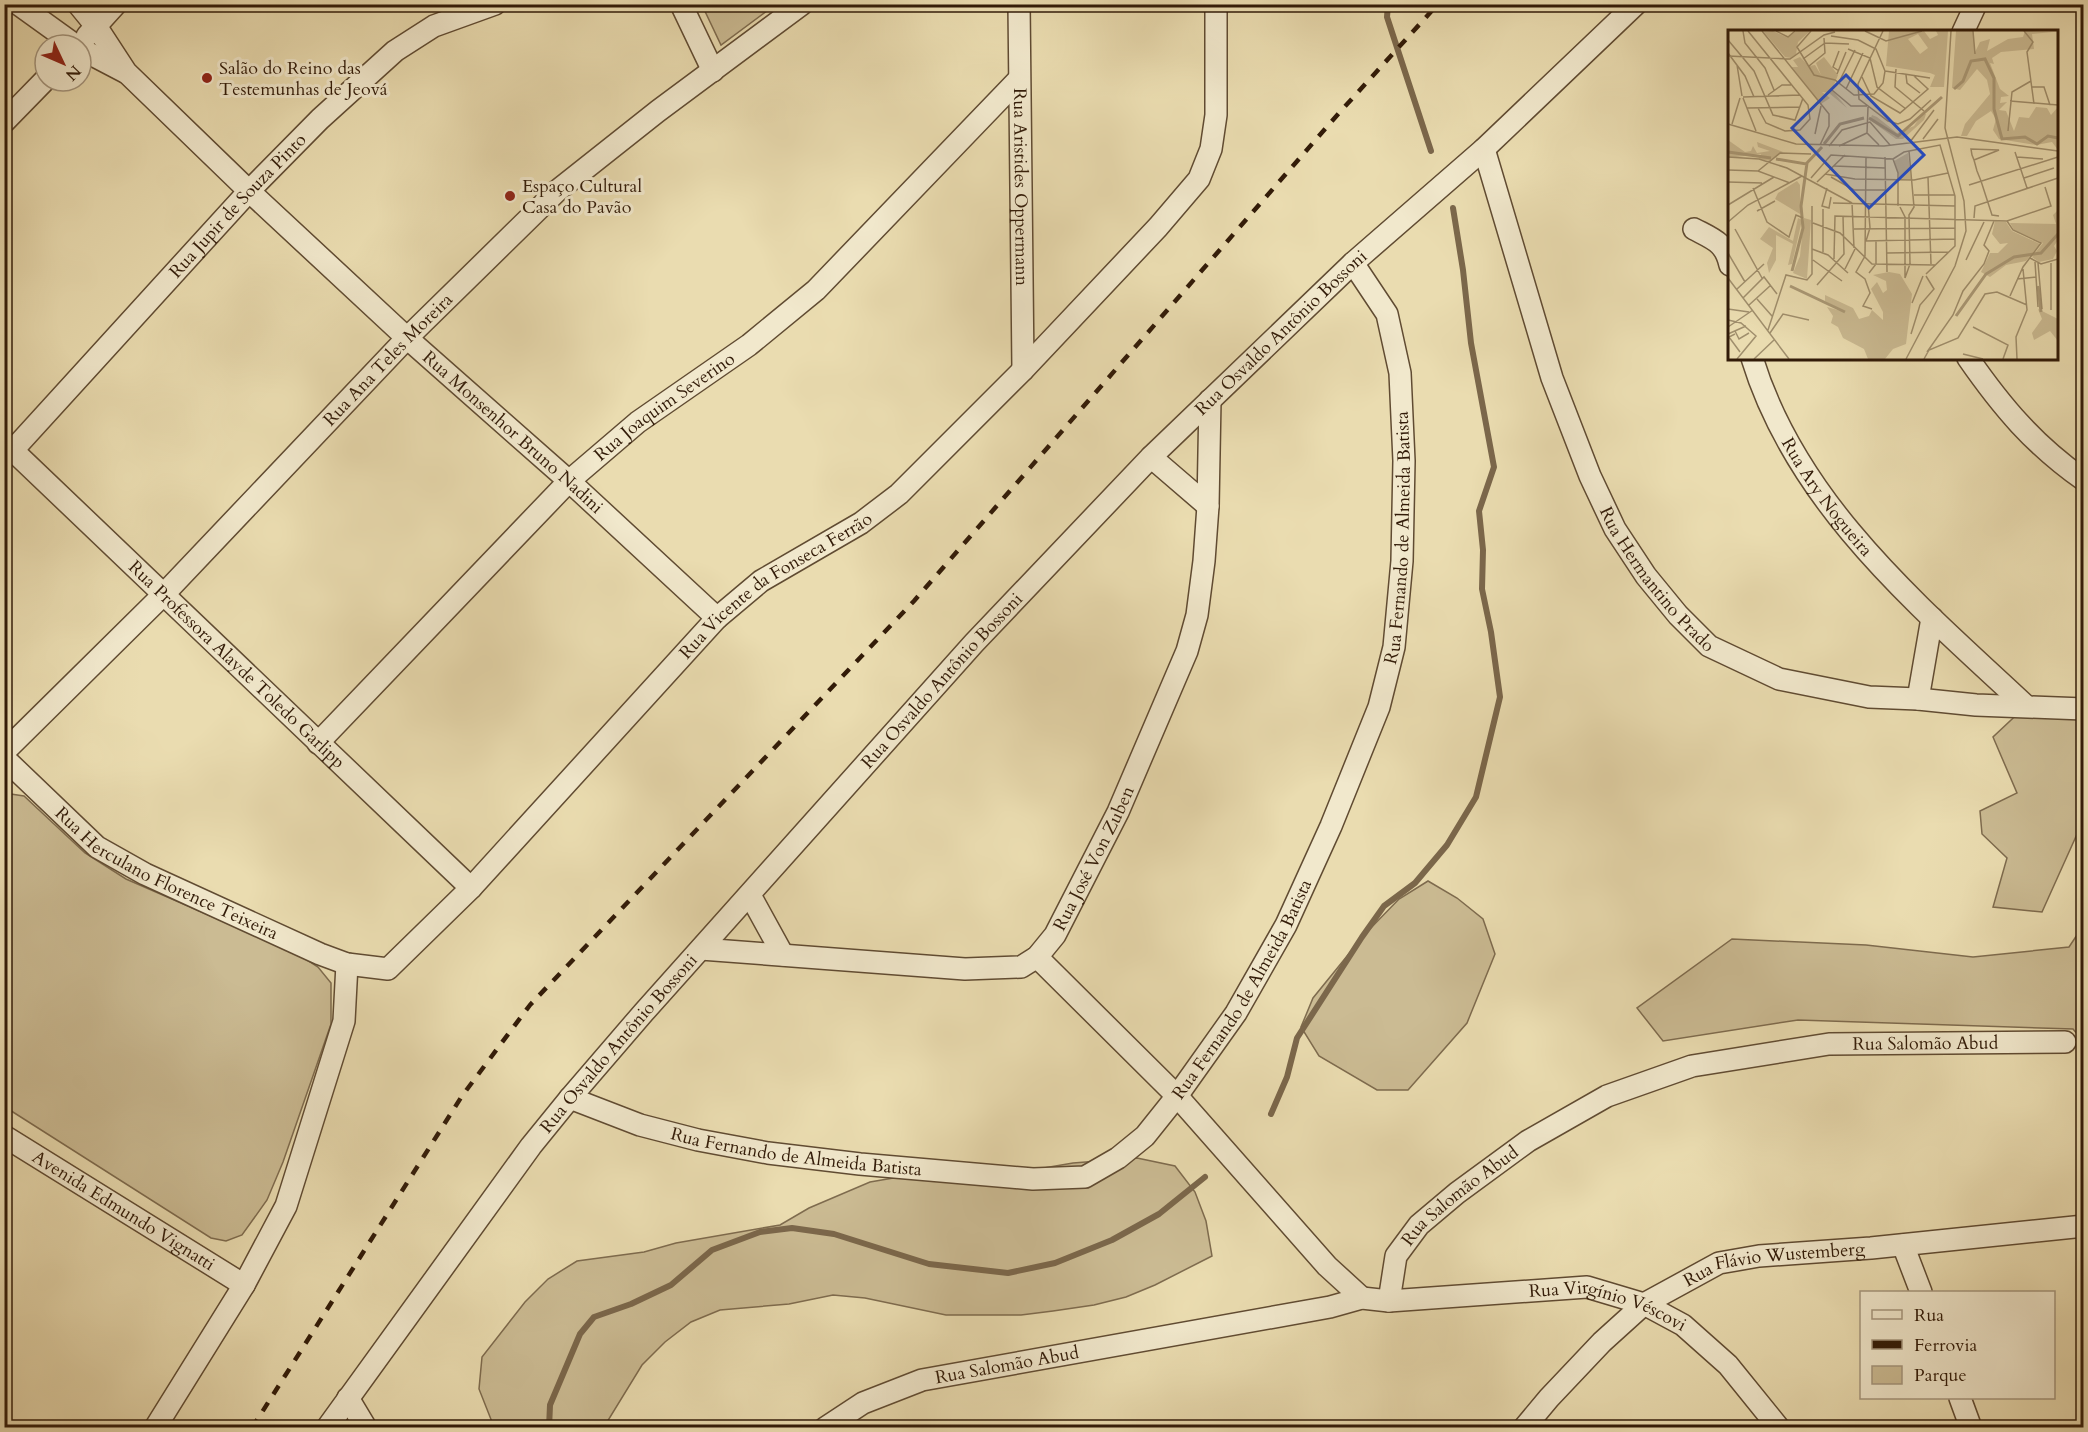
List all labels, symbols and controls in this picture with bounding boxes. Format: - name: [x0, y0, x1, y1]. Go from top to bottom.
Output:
- inset map: [1728, 30, 2058, 360]
- north arrow: [33, 33, 93, 93]
- place label: Salão do Reino das Testemunhas de Jeová: [219, 56, 388, 102]
- text: N: [60, 60, 86, 85]
- marker: Salão do Reino das Testemunhas de Jeová: [200, 71, 214, 85]
- street label: Rua Aristides Oppermann: [1007, 88, 1034, 287]
- street label: Rua Jupir de Souza Pinto: [164, 128, 312, 284]
- place label: Espaço Cultural Casa do Pavão: [522, 174, 642, 220]
- marker: Espaço Cultural Casa do Pavão: [503, 189, 517, 203]
- street label: Rua Osvaldo Antônio Bossoni: [1190, 244, 1373, 421]
- street label: Rua Ana Teles Moreira: [318, 288, 459, 432]
- street label: Rua Monsenhor Bruno Nadini: [417, 345, 608, 520]
- street label: Rua Joaquim Severino: [589, 346, 740, 467]
- street label: Rua Fernando de Almeida Batista: [1378, 410, 1417, 667]
- street label: Rua Ary Nogueira: [1775, 433, 1878, 562]
- street label: Rua Hermantino Prado: [1593, 503, 1720, 658]
- street label: Rua Vicente da Fonseca Ferrão: [674, 507, 878, 665]
- street label: Rua Professora Alayde Toledo Garlipp: [123, 555, 350, 774]
- street label: Rua Osvaldo Antônio Bossoni: [856, 587, 1029, 774]
- street label: Rua José Von Zuben: [1047, 782, 1141, 935]
- street label: Rua Herculano Florence Teixeira: [49, 801, 282, 946]
- street label: Rua Fernando de Almeida Batista: [1166, 875, 1318, 1105]
- street label: Rua Osvaldo Antônio Bossoni: [534, 948, 703, 1139]
- street label: Rua Salomão Abud: [1852, 1031, 1999, 1057]
- street label: Rua Fernando de Almeida Batista: [668, 1121, 923, 1182]
- street label: Rua Salomão Abud: [1396, 1140, 1524, 1251]
- street label: Avenida Edmundo Vignatti: [27, 1145, 220, 1277]
- street label: Rua Flávio Wustemberg: [1679, 1236, 1867, 1293]
- street label: Rua Virgínio Véscovi: [1528, 1275, 1691, 1338]
- legend: [1860, 1291, 2055, 1399]
- text: Rua: [1914, 1303, 1944, 1328]
- text: Ferrovia: [1914, 1333, 1977, 1358]
- street label: Rua Salomão Abud: [933, 1340, 1081, 1390]
- text: Parque: [1914, 1363, 1967, 1388]

